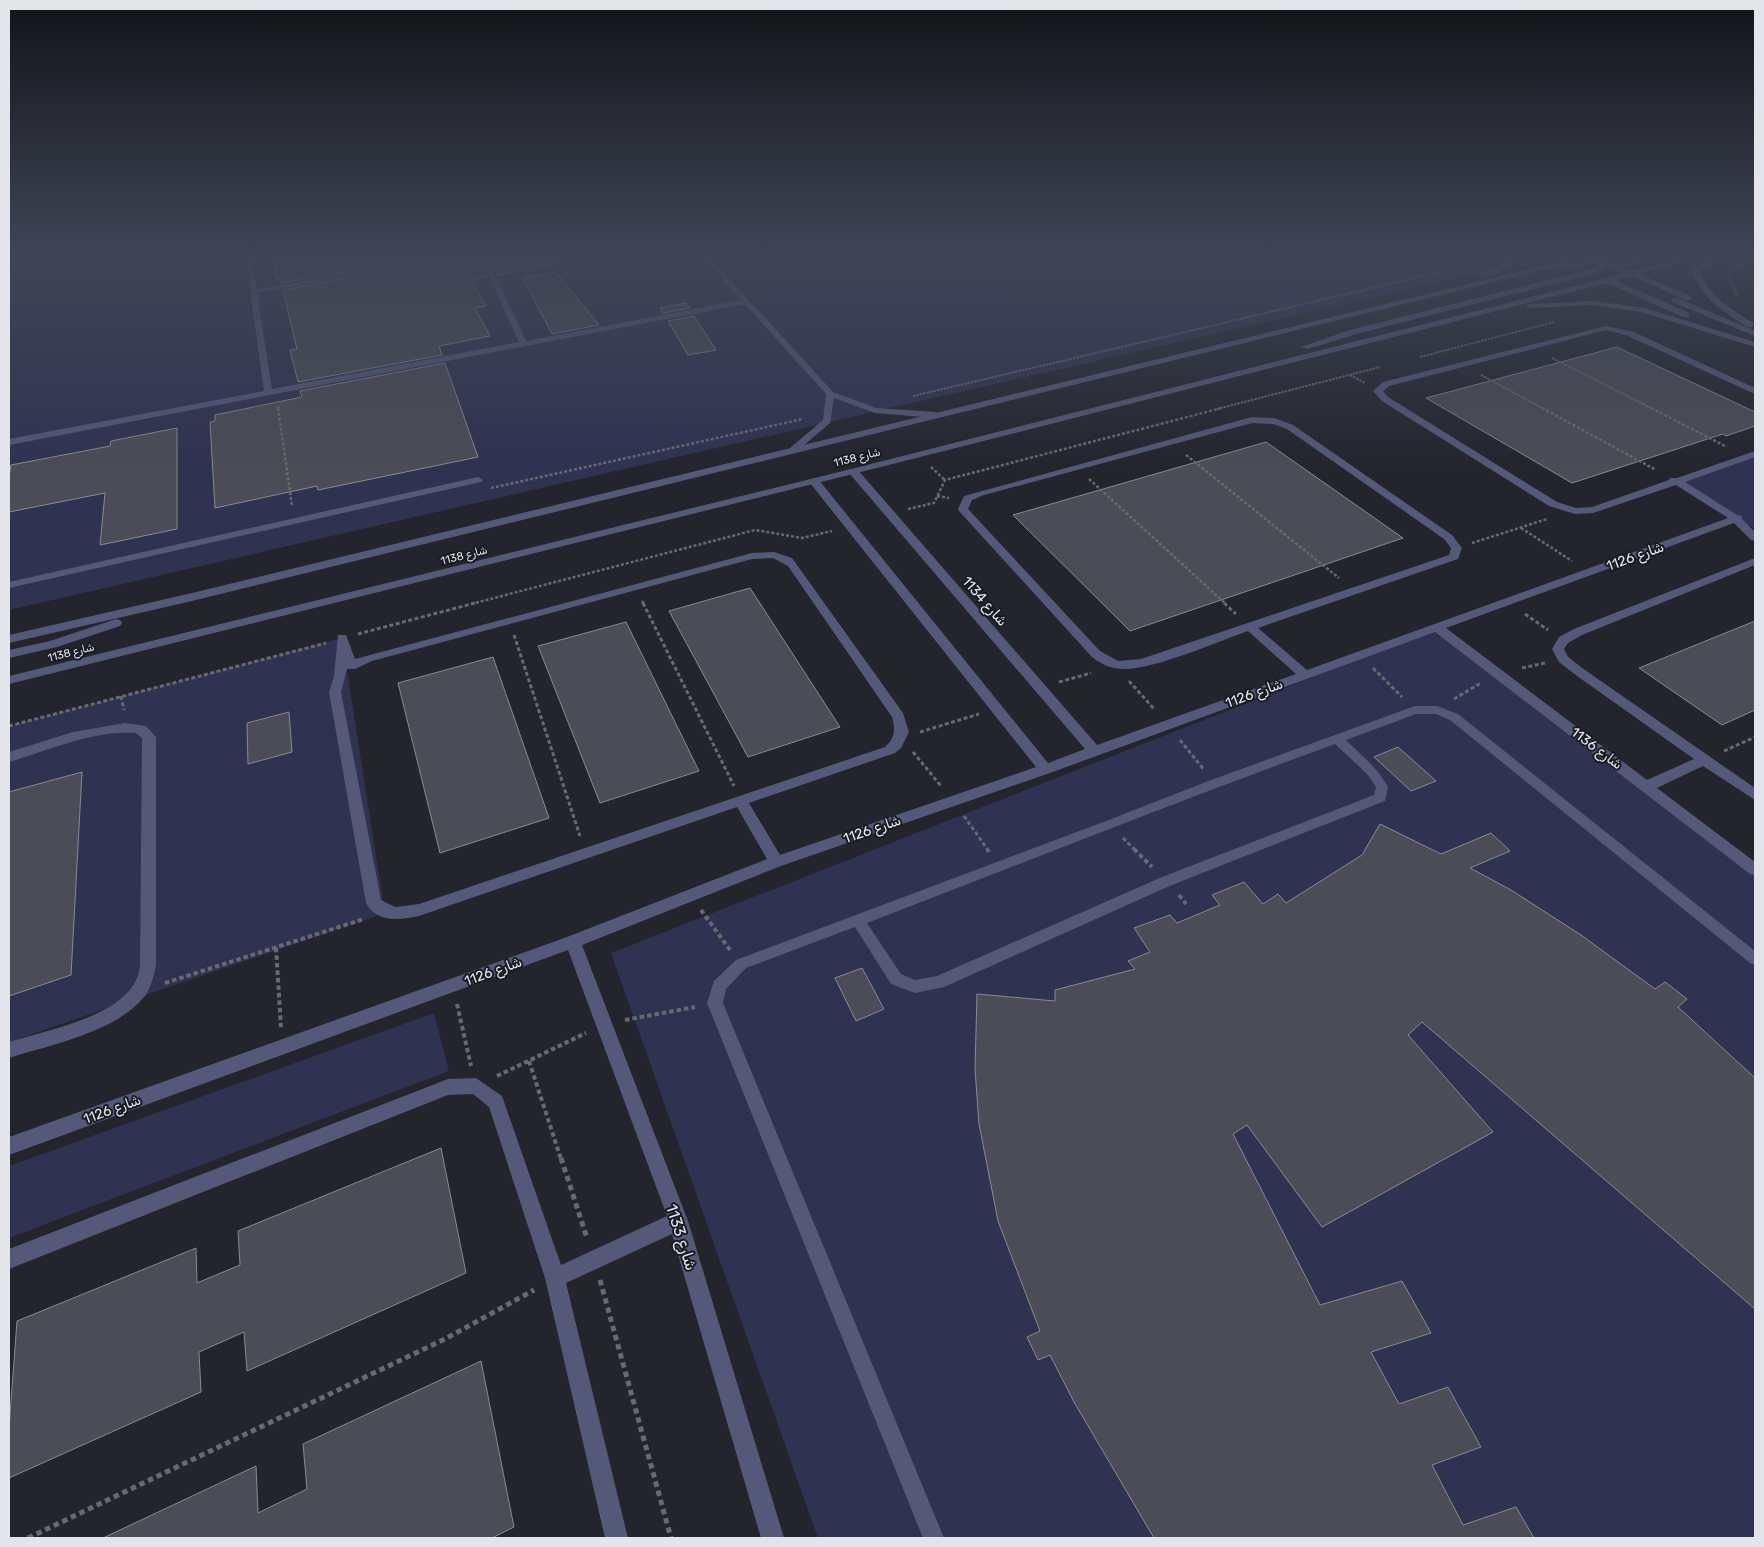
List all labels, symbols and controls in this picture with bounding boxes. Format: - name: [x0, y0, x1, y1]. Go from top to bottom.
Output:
- street label: شارع 1138: [832, 445, 882, 471]
- street label: شارع 1126: [1604, 538, 1667, 577]
- street label: شارع 1138: [439, 543, 489, 569]
- street label: شارع 1134: [957, 573, 1011, 631]
- street label: شارع 1138: [46, 640, 96, 666]
- street label: شارع 1126: [1223, 675, 1286, 714]
- street label: شارع 1136: [1566, 724, 1626, 775]
- street label: شارع 1126: [841, 812, 904, 849]
- street label: شارع 1126: [462, 953, 525, 992]
- street label: شارع 1126: [81, 1091, 144, 1130]
- street label: شارع 1133: [660, 1202, 701, 1273]

